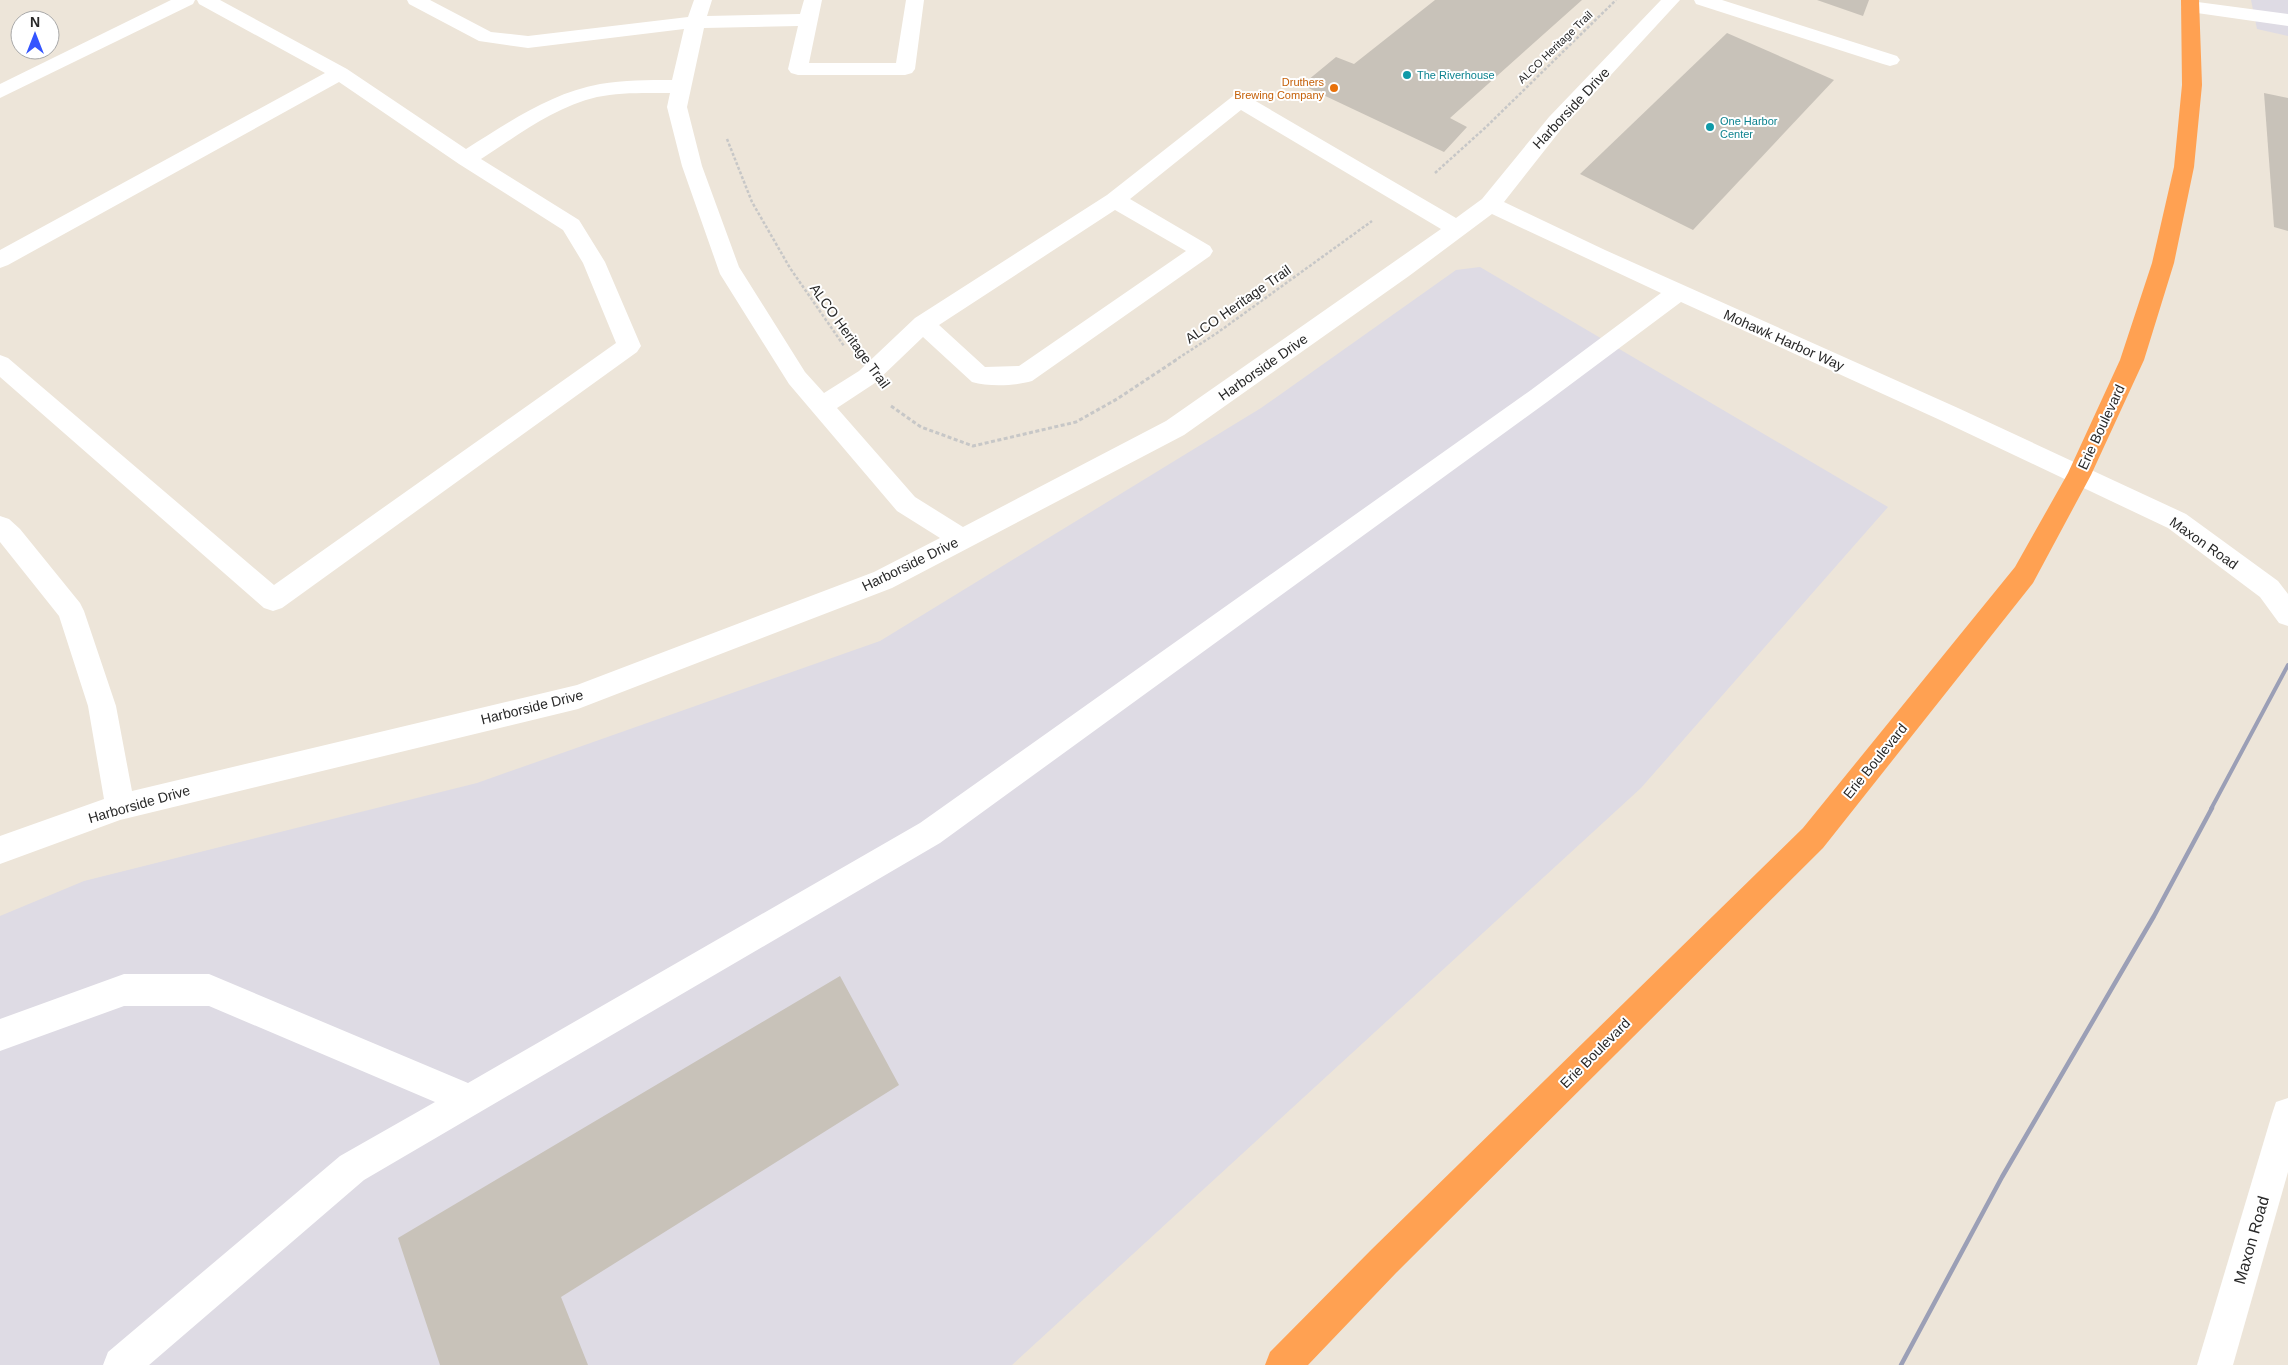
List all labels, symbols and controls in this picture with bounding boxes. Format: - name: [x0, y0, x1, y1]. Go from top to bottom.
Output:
- street label: ALCO Heritage Trail: [1515, 8, 1595, 86]
- north arrow: [10, 10, 60, 60]
- text: N: [30, 14, 40, 30]
- street label: Harborside Drive: [1529, 64, 1613, 152]
- marker: The Riverhouse: [1401, 69, 1413, 81]
- place label: The Riverhouse: [1417, 69, 1495, 81]
- place label: Druthers Brewing Company: [1234, 76, 1324, 101]
- marker: Druthers Brewing Company: [1328, 82, 1340, 94]
- place label: One Harbor Center: [1720, 115, 1778, 140]
- marker: One Harbor Center: [1704, 121, 1716, 133]
- street label: ALCO Heritage Trail: [1182, 262, 1294, 346]
- street label: ALCO Heritage Trail: [807, 281, 893, 391]
- street label: Mohawk Harbor Way: [1721, 306, 1847, 374]
- street label: Harborside Drive: [1215, 330, 1311, 404]
- street label: Erie Boulevard: [2074, 382, 2128, 472]
- street label: Maxon Road: [2167, 514, 2241, 572]
- street label: Harborside Drive: [859, 534, 961, 594]
- street label: Harborside Drive: [479, 686, 585, 727]
- street label: Erie Boulevard: [1840, 720, 1910, 802]
- street label: Harborside Drive: [86, 782, 192, 826]
- street label: Erie Boulevard: [1557, 1015, 1633, 1091]
- street label: Maxon Road: [2231, 1194, 2272, 1286]

